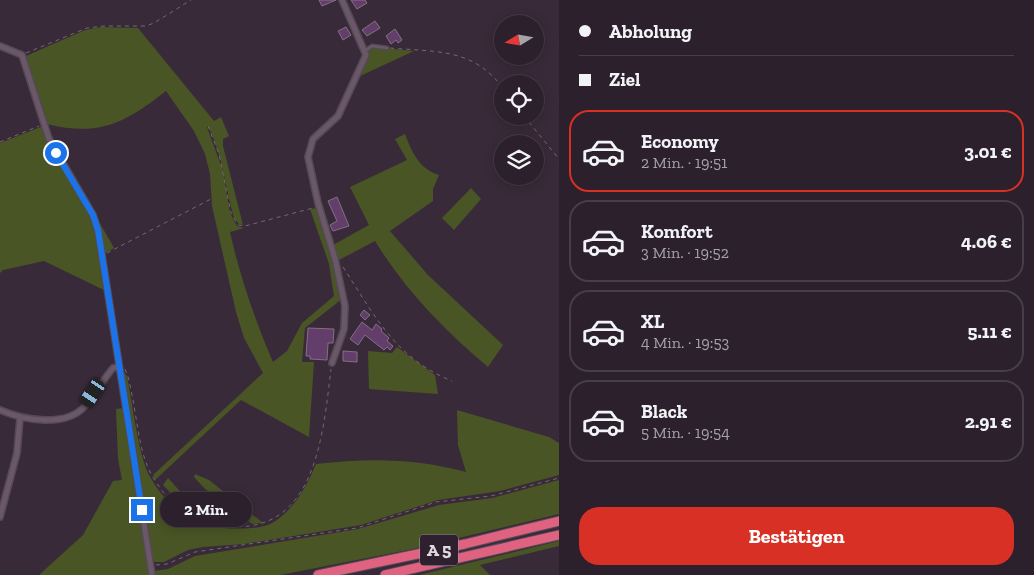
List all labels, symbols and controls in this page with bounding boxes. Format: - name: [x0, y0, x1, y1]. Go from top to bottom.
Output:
- north arrow: [494, 15, 544, 65]
- map controls: [494, 15, 544, 185]
- text: Abholung: [609, 20, 692, 43]
- text: Ziel: [609, 68, 640, 91]
- button: locate: [494, 75, 544, 125]
- icon: car: [581, 129, 626, 174]
- text: Economy: [641, 130, 719, 153]
- button: layers: [494, 135, 544, 185]
- text: 3.01 €: [964, 140, 1012, 163]
- route start: [45, 142, 67, 164]
- text: 2 Min. · 19:51: [641, 153, 727, 172]
- icon: car: [581, 219, 626, 264]
- text: Komfort: [641, 220, 713, 243]
- text: 4.06 €: [961, 230, 1012, 253]
- text: 3 Min. · 19:52: [641, 243, 729, 262]
- icon: car: [581, 309, 626, 354]
- text: XL: [641, 310, 664, 333]
- text: 5.11 €: [968, 320, 1012, 343]
- text: 4 Min. · 19:53: [641, 333, 729, 352]
- car: [78, 376, 107, 410]
- icon: car: [581, 399, 626, 444]
- text: Black: [641, 400, 687, 423]
- text: 2.91 €: [965, 410, 1012, 433]
- text: 5 Min. · 19:54: [641, 423, 730, 442]
- callout: 2 Min.: [160, 492, 252, 528]
- route end: [131, 499, 153, 521]
- text: 2 Min.: [184, 500, 228, 519]
- button: Bestätigen: [579, 507, 1014, 565]
- road number: A 5: [420, 534, 458, 566]

